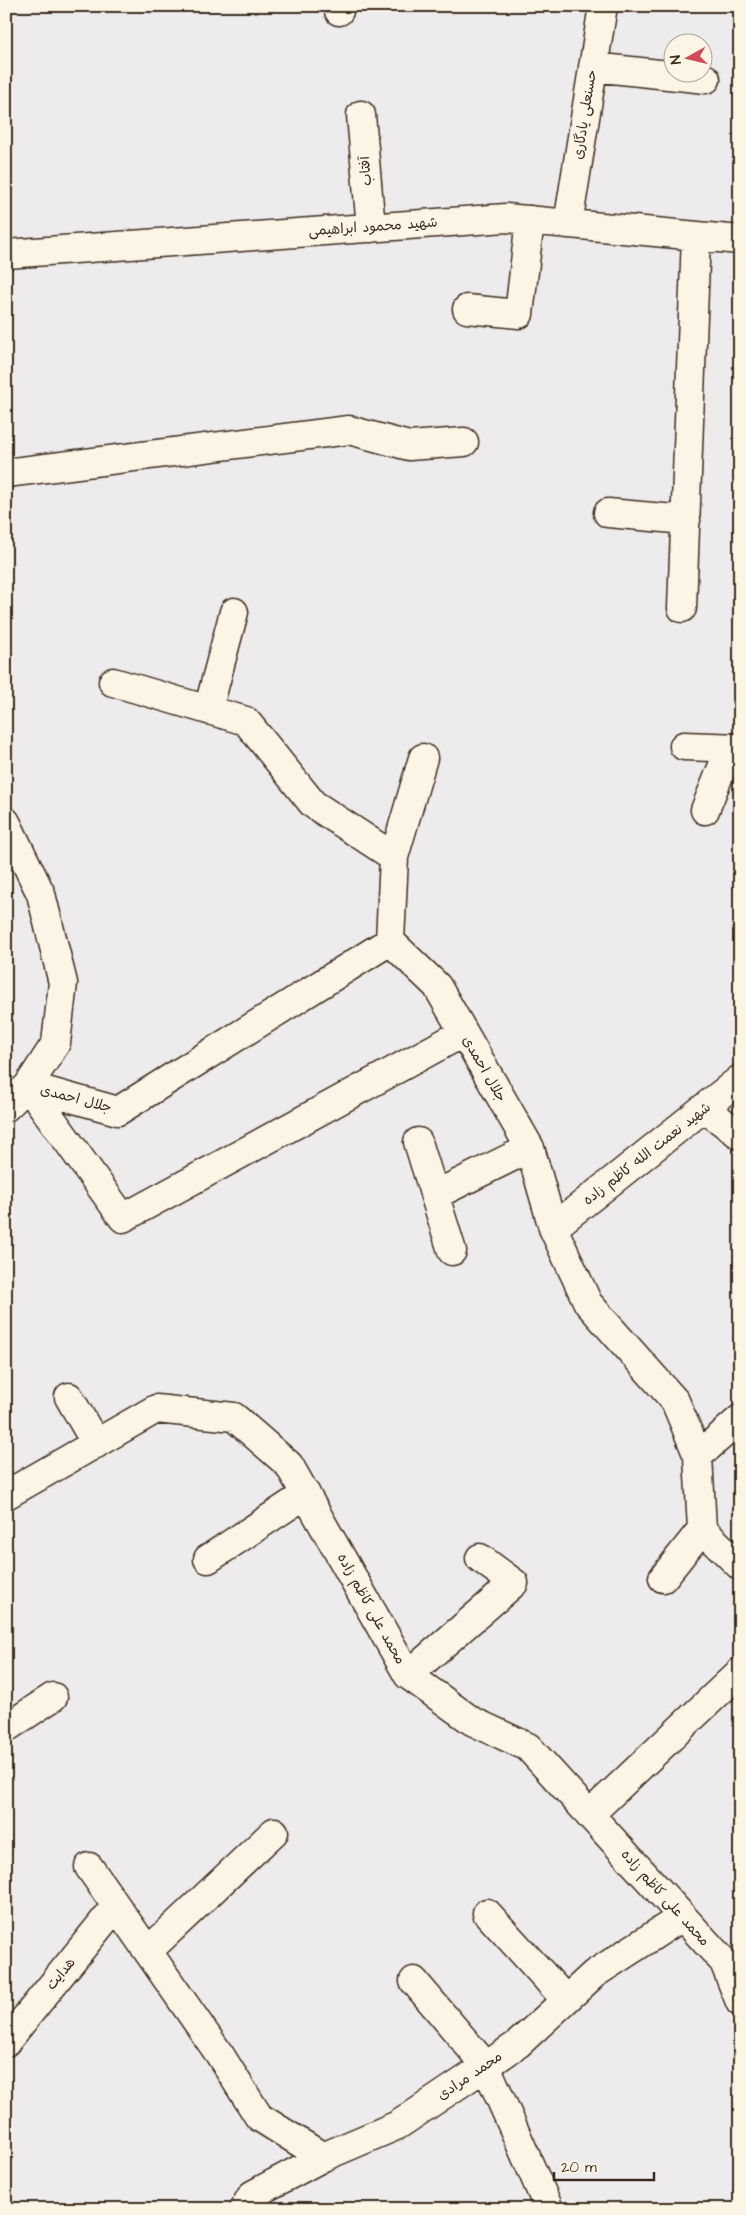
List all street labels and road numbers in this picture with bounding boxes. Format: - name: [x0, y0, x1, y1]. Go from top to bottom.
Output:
- street label: حسنعلی یادگاری: [568, 69, 602, 161]
- street label: آفتاب: [355, 155, 377, 187]
- street label: شهید محمود ابراهیمی: [308, 213, 438, 241]
- street label: جلال احمدی: [457, 1032, 511, 1106]
- street label: جلال احمدی: [38, 1080, 114, 1118]
- street label: شهید نعمت الله کاظم زاده: [579, 1098, 715, 1210]
- street label: محمد علی کاظم زاده: [332, 1550, 410, 1668]
- street label: محمد علی کاظم زاده: [616, 1845, 714, 1951]
- street label: هدایت: [42, 1953, 80, 1995]
- street label: محمد مرادی: [433, 2047, 507, 2105]

